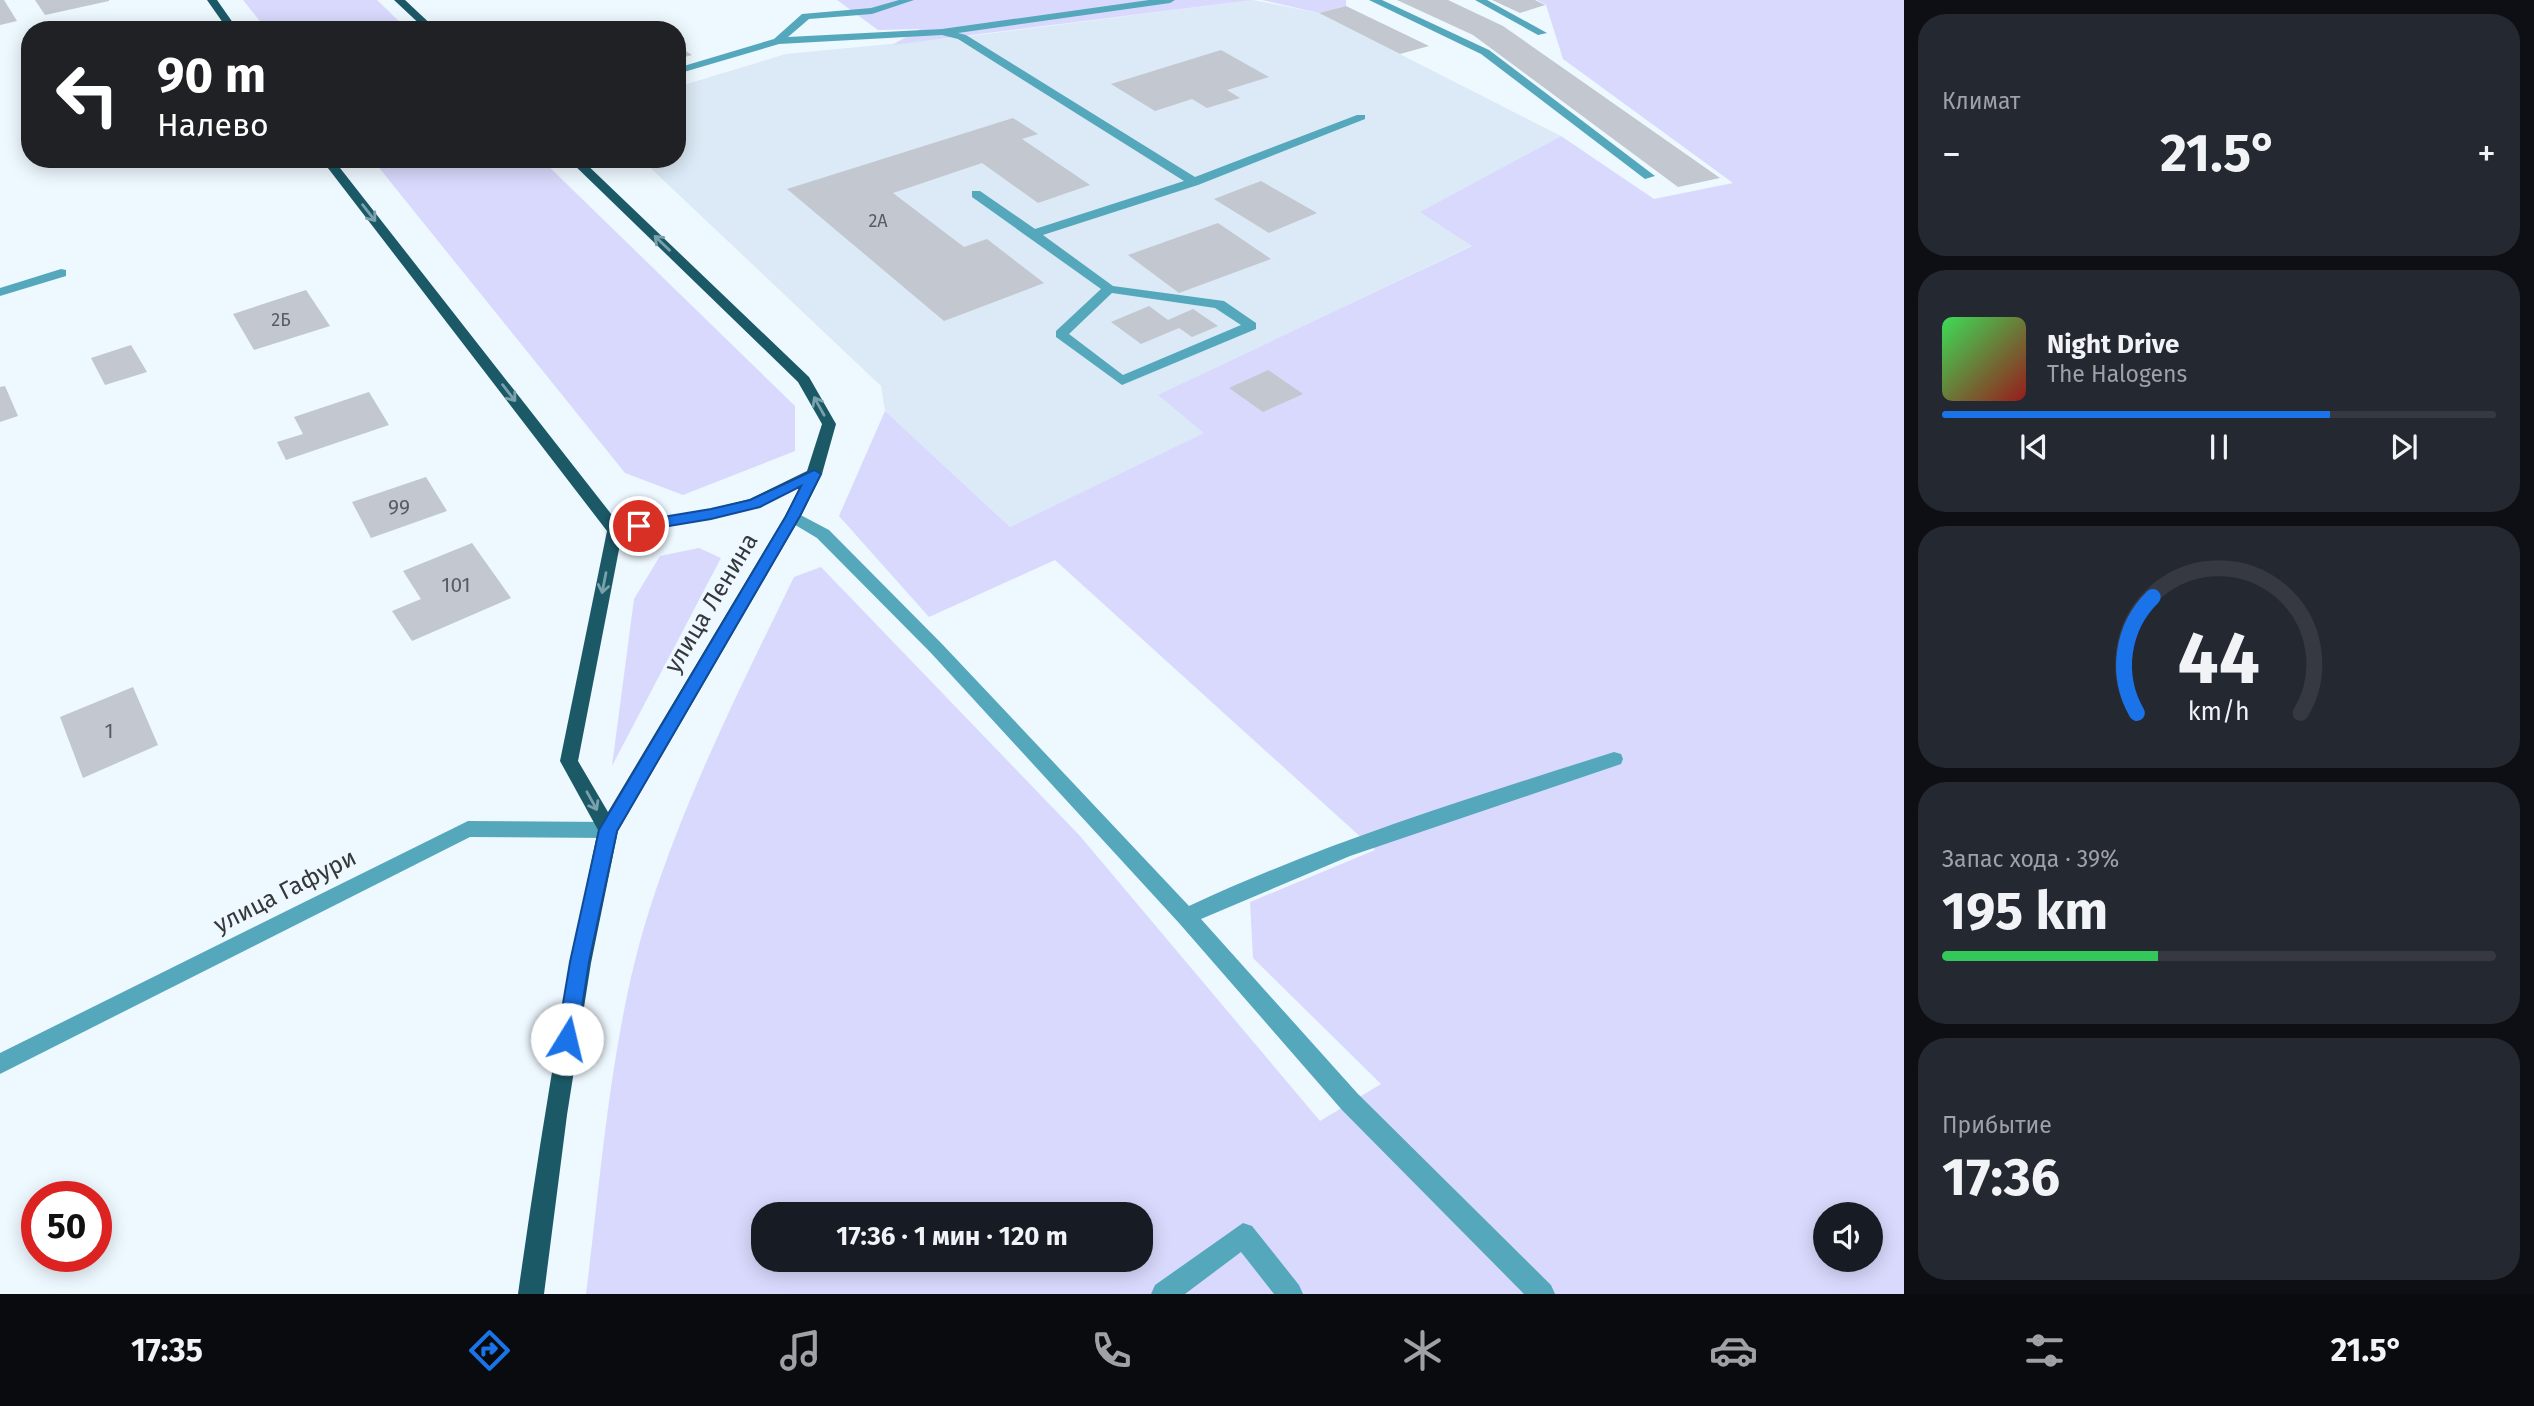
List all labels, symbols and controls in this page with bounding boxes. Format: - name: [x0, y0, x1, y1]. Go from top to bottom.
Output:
- text: 90 m: [157, 46, 266, 105]
- icon: left: [42, 49, 133, 140]
- text: Климат: [1942, 87, 2020, 115]
- text: Налево: [157, 106, 269, 144]
- text: 21.5°: [2160, 122, 2278, 185]
- text: −: [1942, 131, 1961, 177]
- text: +: [2477, 131, 2496, 177]
- one-way arrow: [362, 204, 377, 222]
- house number: 2А: [868, 210, 888, 232]
- one-way arrow: [654, 235, 671, 252]
- house number: 2Б: [271, 309, 291, 331]
- text: Night Drive: [2047, 329, 2179, 360]
- text: The Halogens: [2047, 360, 2187, 388]
- one-way arrow: [501, 383, 516, 402]
- one-way arrow: [812, 396, 825, 417]
- icon: previous: [2015, 428, 2053, 466]
- icon: pause: [2200, 428, 2238, 466]
- icon: next: [2385, 428, 2423, 466]
- house number: 99: [388, 494, 410, 520]
- pin: [609, 496, 669, 556]
- icon: arrive: [620, 507, 658, 545]
- street label: улица Ленина: [658, 528, 764, 678]
- one-way arrow: [597, 571, 611, 594]
- house number: 101: [441, 572, 471, 598]
- text: 44: [2178, 615, 2260, 702]
- text: km/h: [2188, 697, 2250, 727]
- house number: 1: [104, 718, 114, 744]
- one-way arrow: [585, 791, 599, 811]
- street label: улица Гафури: [209, 843, 361, 939]
- text: Запас хода · 39%: [1942, 845, 2119, 873]
- text: 195 km: [1942, 880, 2108, 943]
- position arrow: [530, 1002, 604, 1076]
- text: Прибытие: [1942, 1111, 2052, 1139]
- text: 17:36: [1942, 1146, 2060, 1209]
- speed limit sign: 50: [21, 1181, 112, 1272]
- map controls: [1813, 1202, 1883, 1272]
- button: sound: [1813, 1202, 1883, 1272]
- text: 17:36 · 1 мин · 120 m: [836, 1221, 1068, 1252]
- icon: directions: [465, 1326, 514, 1375]
- icon: music: [776, 1326, 825, 1375]
- icon: phone: [1087, 1326, 1136, 1375]
- icon: climate: [1398, 1326, 1447, 1375]
- icon: car: [1709, 1326, 1758, 1375]
- icon: filters: [2020, 1326, 2069, 1375]
- text: 17:35: [131, 1331, 203, 1369]
- text: 21.5°: [2331, 1331, 2403, 1369]

